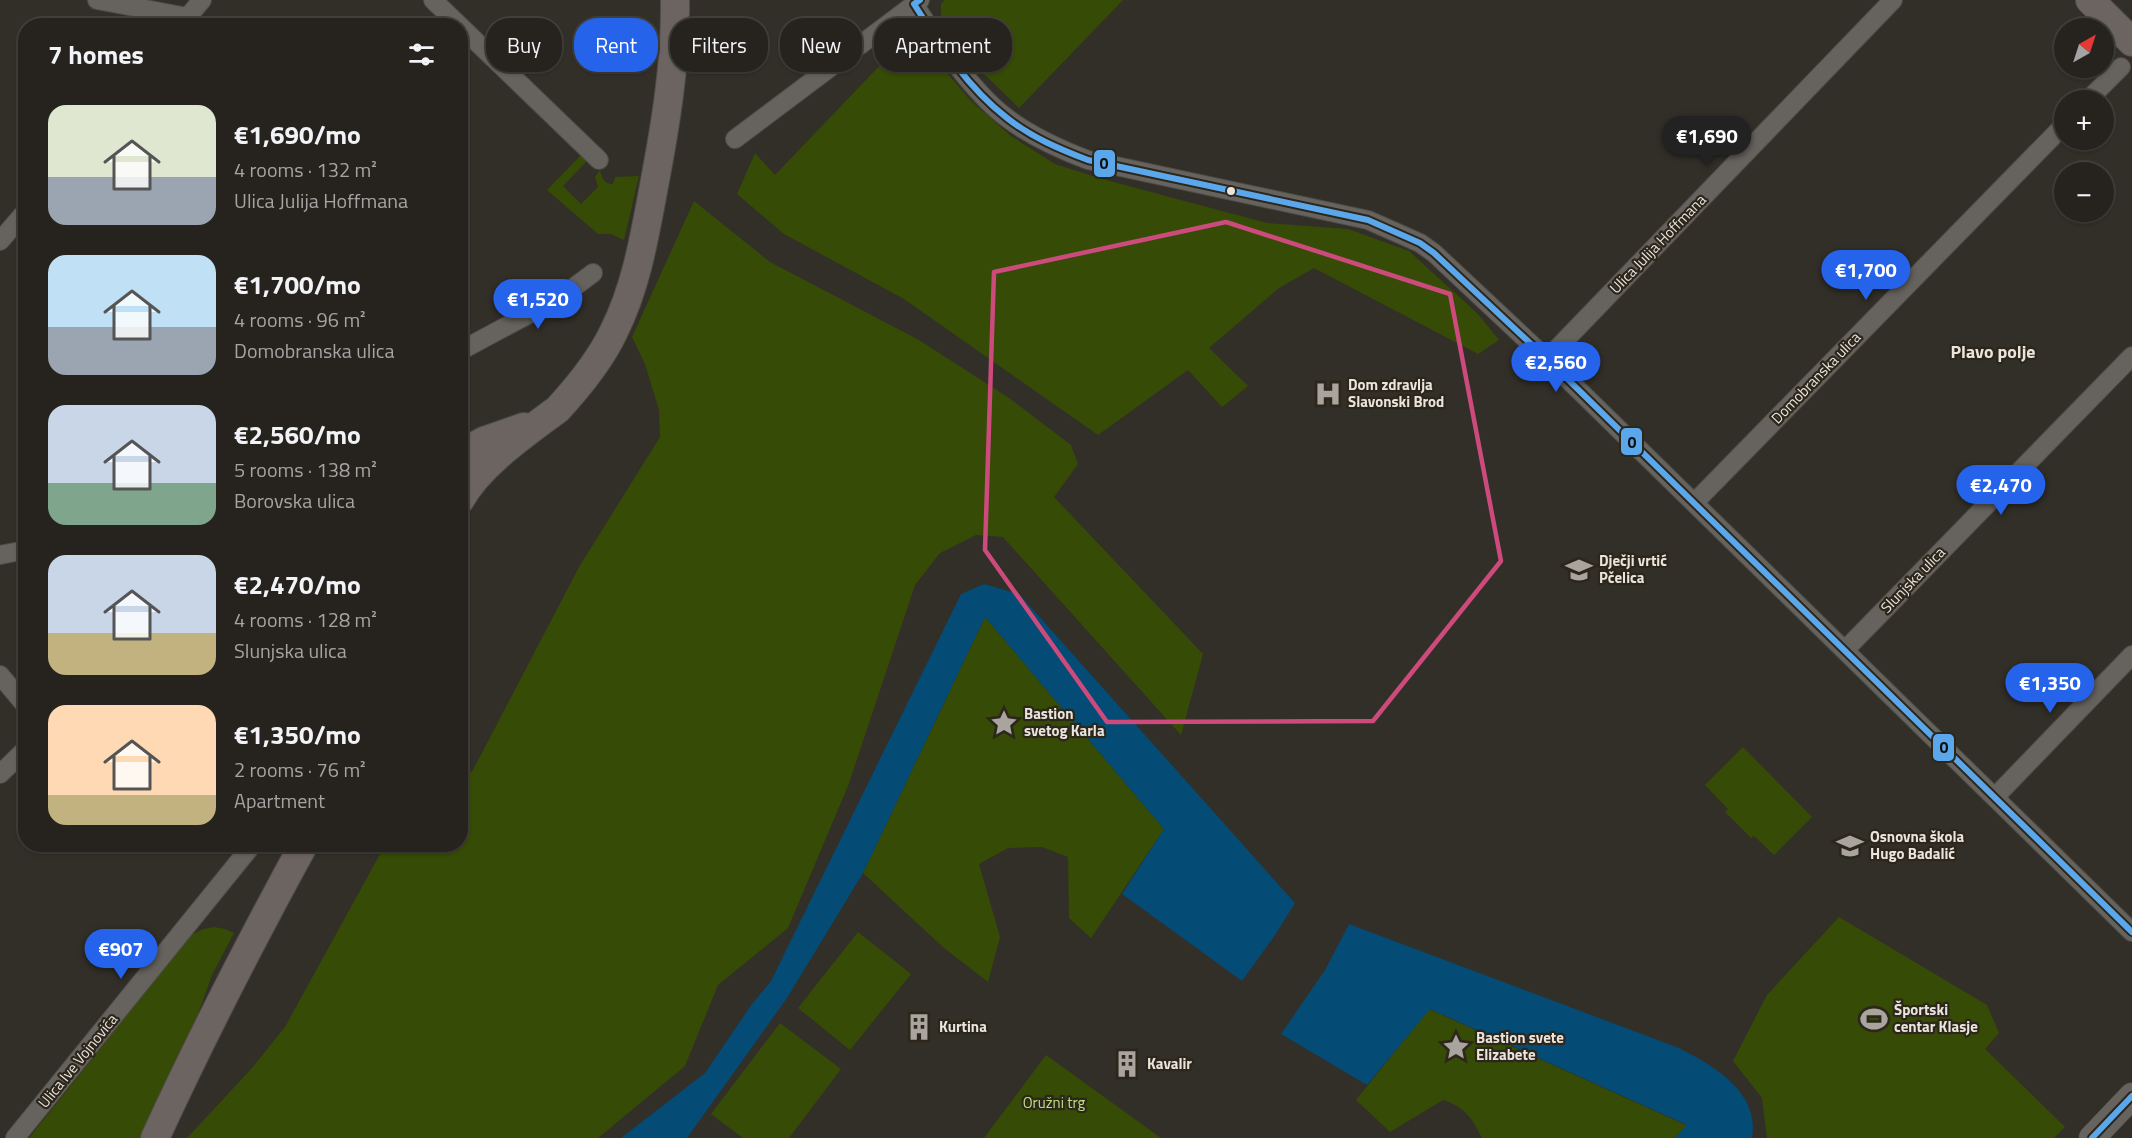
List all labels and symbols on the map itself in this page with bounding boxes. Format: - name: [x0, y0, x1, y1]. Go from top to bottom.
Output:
- north arrow: [2054, 18, 2114, 78]
- pin: €1,690: [1658, 116, 1756, 167]
- line badge: 0: [1093, 149, 1116, 178]
- text: 0: [1100, 151, 1109, 175]
- unlabelled marker: [1225, 185, 1237, 197]
- street label: Ulica Julija Hoffmana: [1604, 188, 1712, 299]
- pin: €1,700: [1817, 250, 1915, 301]
- pin: €1,520: [489, 279, 587, 330]
- street label: Domobranska ulica: [1766, 326, 1866, 429]
- district label: Plavo polje: [1951, 338, 2036, 365]
- pin: €2,560: [1507, 342, 1605, 393]
- place label: Dom zdravlja Slavonski Brod: [1348, 373, 1444, 413]
- hospital icon: Dom zdravlja Slavonski Brod: [1313, 379, 1343, 409]
- line badge: 0: [1620, 427, 1643, 456]
- text: 0: [1628, 430, 1637, 454]
- pin: €2,470: [1952, 465, 2050, 516]
- street label: Slunjska ulica: [1875, 541, 1951, 618]
- place label: Dječji vrtić Pčelica: [1599, 549, 1667, 589]
- school or university icon: Dječji vrtić Pčelica: [1564, 555, 1594, 585]
- pin: €1,350: [2001, 663, 2099, 714]
- place label: Bastion svetog Karla: [1024, 702, 1105, 742]
- place icon: Bastion svetog Karla: [989, 708, 1019, 738]
- line badge: 0: [1932, 733, 1955, 762]
- text: 0: [1940, 735, 1949, 759]
- place label: Osnovna škola Hugo Badalić: [1870, 825, 1964, 865]
- school or university icon: Osnovna škola Hugo Badalić: [1835, 831, 1865, 861]
- pin: €907: [85, 929, 157, 980]
- place label: Športski centar Klasje: [1894, 998, 1978, 1038]
- sports icon: Športski centar Klasje: [1859, 1004, 1889, 1034]
- street label: Ulica Ive Vojnovića: [32, 1008, 123, 1113]
- building icon: Kurtina: [904, 1012, 934, 1042]
- place label: Kurtina: [939, 1015, 987, 1038]
- place label: Bastion svete Elizabete: [1476, 1026, 1564, 1066]
- place icon: Bastion svete Elizabete: [1441, 1032, 1471, 1062]
- building icon: Kavalir: [1112, 1049, 1142, 1079]
- place label: Kavalir: [1147, 1052, 1192, 1075]
- park label: Oružni trg: [1023, 1091, 1086, 1114]

